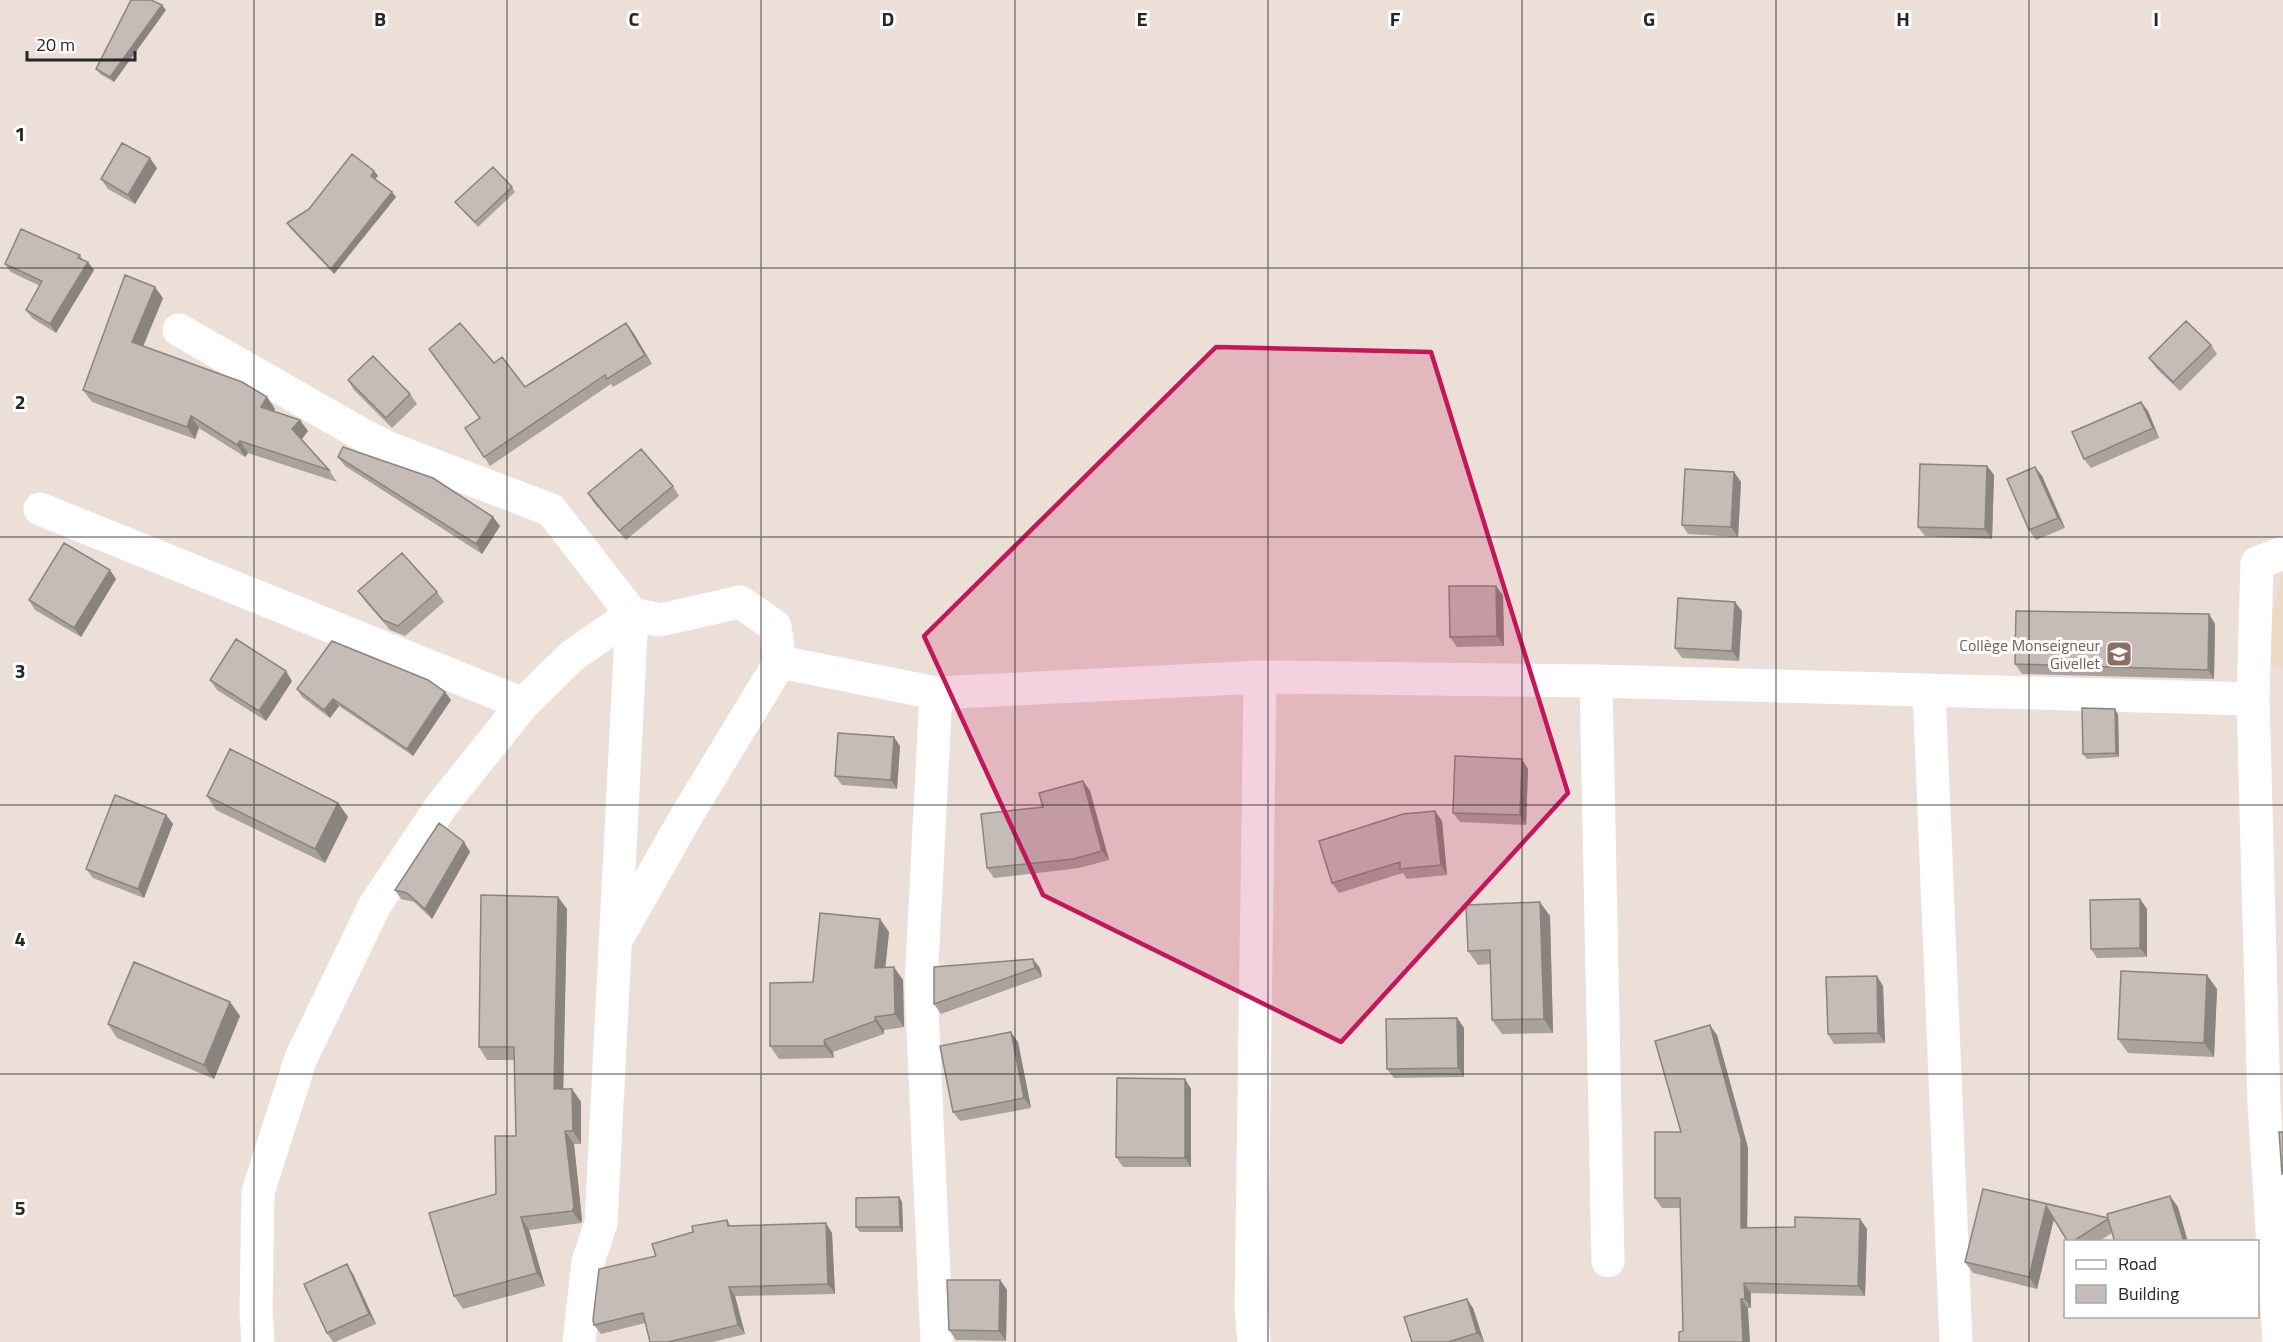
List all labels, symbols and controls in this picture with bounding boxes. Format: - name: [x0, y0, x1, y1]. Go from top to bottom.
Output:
- text: B: [374, 3, 386, 34]
- text: C: [629, 3, 640, 34]
- text: D: [882, 3, 894, 34]
- text: E: [1136, 3, 1148, 34]
- text: F: [1390, 3, 1401, 34]
- text: G: [1643, 3, 1655, 34]
- text: H: [1896, 3, 1910, 34]
- text: I: [2153, 3, 2159, 34]
- scale bar: [27, 24, 135, 62]
- text: 20 m: [36, 31, 75, 58]
- text: 1: [14, 118, 26, 149]
- text: 2: [14, 386, 26, 417]
- place label: Collège Monseigneur Givellet: [1959, 633, 2100, 675]
- school or university icon: Collège Monseigneur Givellet: [2104, 639, 2134, 669]
- text: 3: [14, 655, 26, 686]
- text: 4: [14, 923, 26, 954]
- text: 5: [14, 1192, 26, 1223]
- legend: [2064, 1240, 2259, 1318]
- text: Road: [2118, 1250, 2157, 1277]
- text: Building: [2118, 1280, 2179, 1307]

